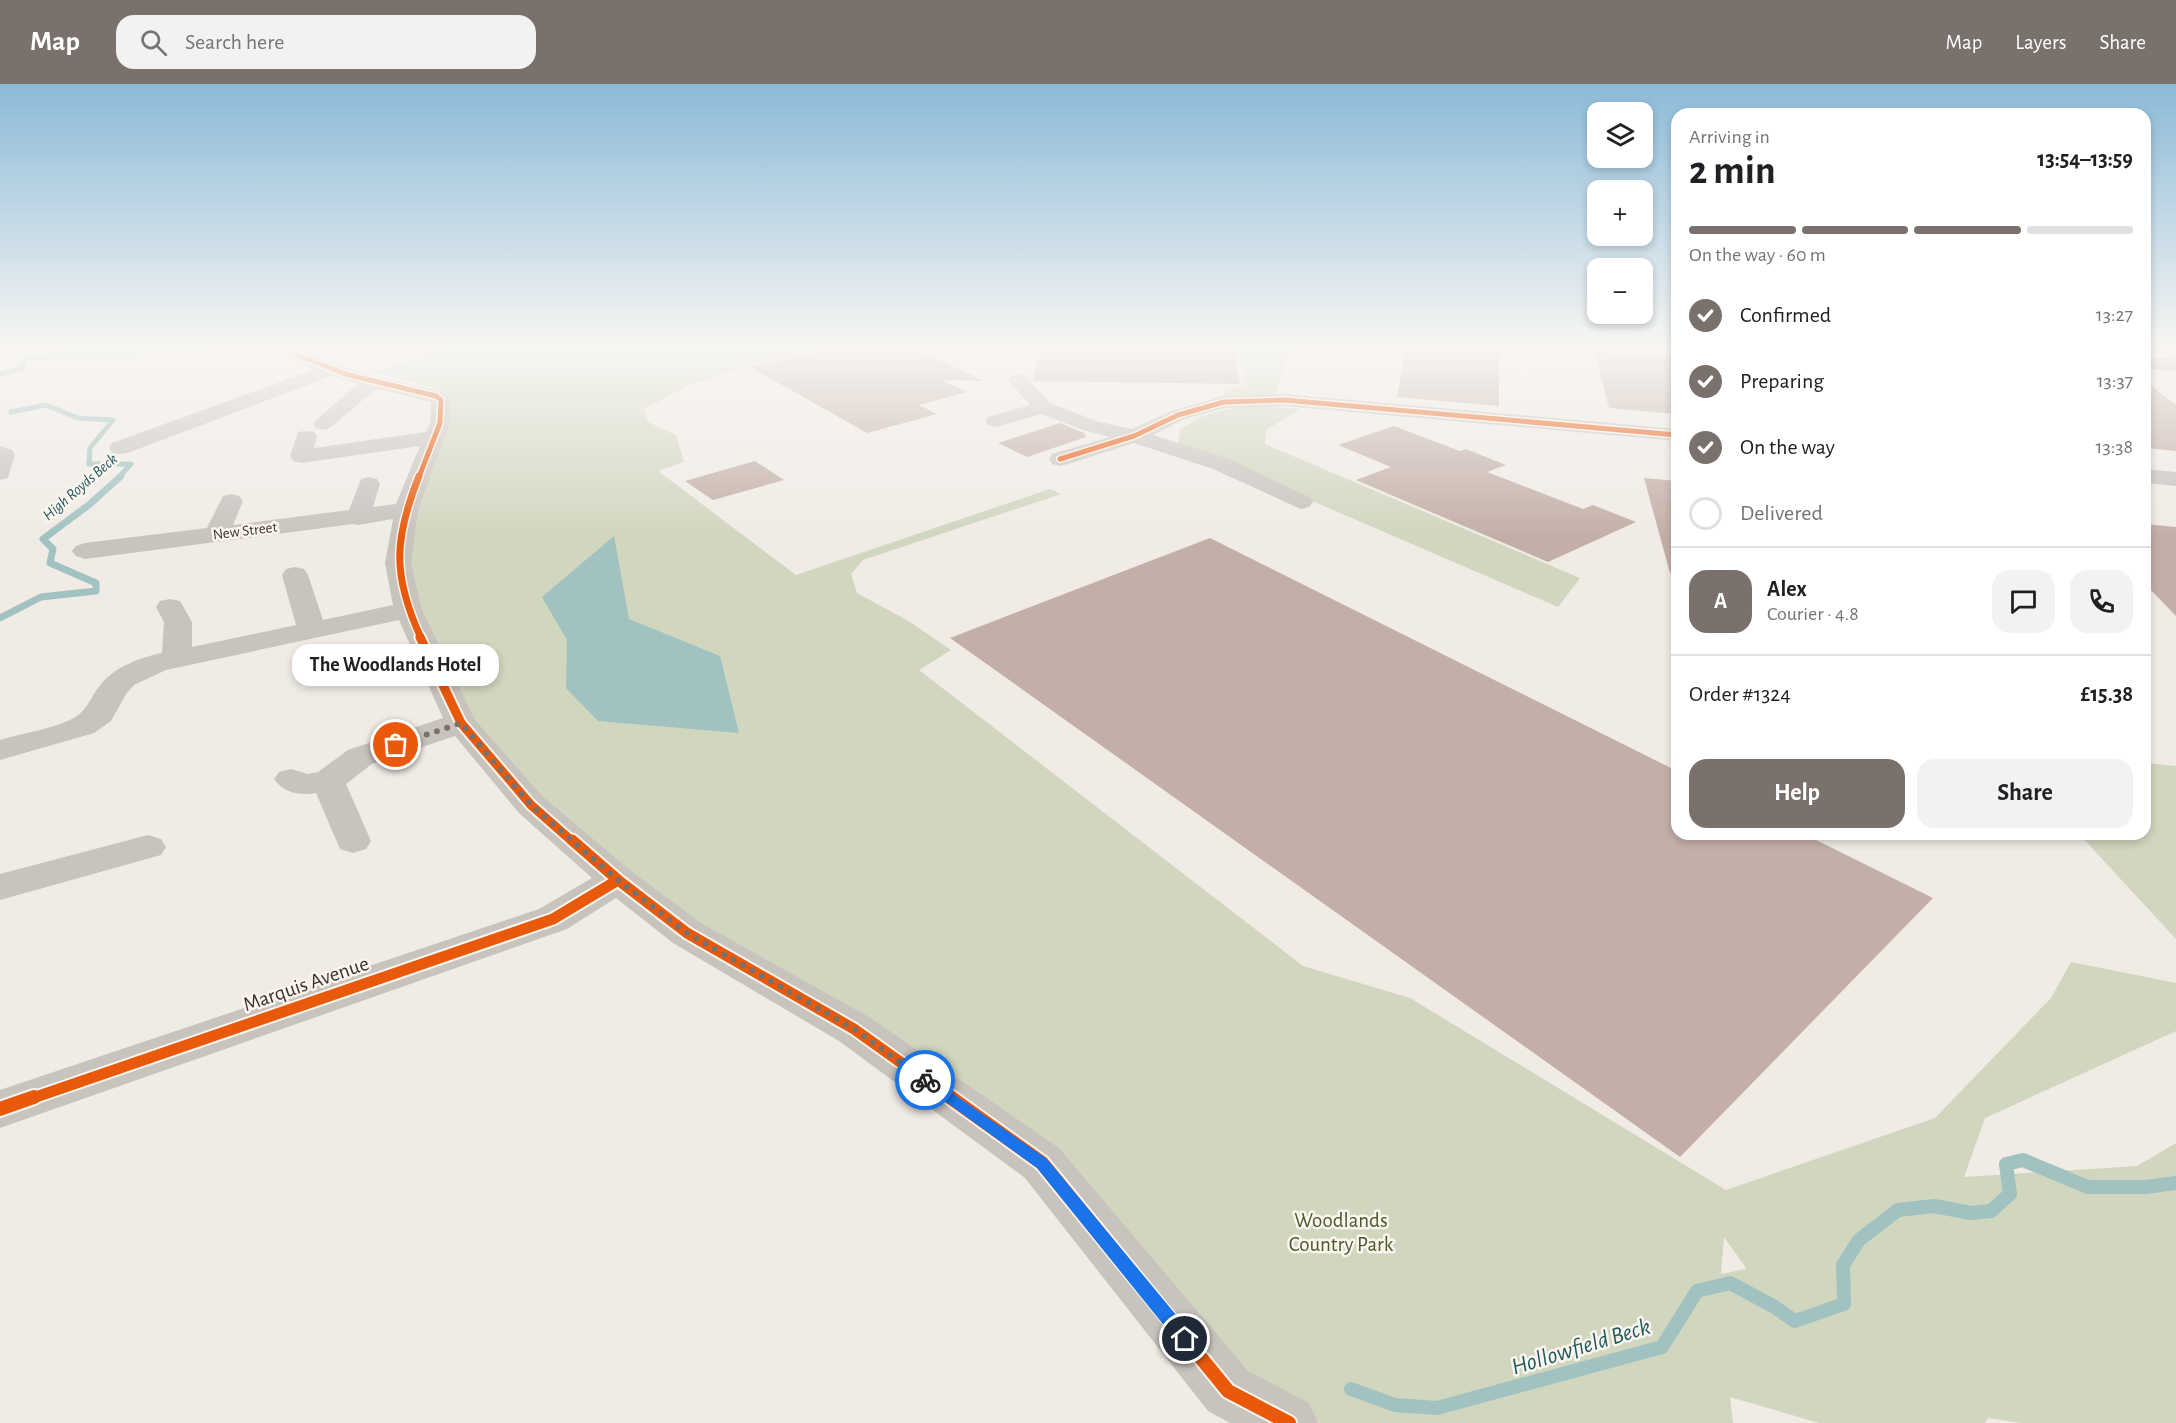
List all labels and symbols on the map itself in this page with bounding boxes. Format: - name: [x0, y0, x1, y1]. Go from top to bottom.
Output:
- water label: High Royds Beck: [40, 451, 120, 523]
- street label: New Street: [212, 520, 278, 542]
- callout: The Woodlands Hotel: [292, 643, 500, 685]
- pin: [370, 719, 421, 770]
- street label: Marquis Avenue: [240, 953, 372, 1015]
- courier: [895, 1050, 955, 1110]
- park label: Woodlands Country Park: [1289, 1210, 1394, 1255]
- pin: [1159, 1313, 1210, 1364]
- water label: Hollowfield Beck: [1509, 1314, 1653, 1380]

